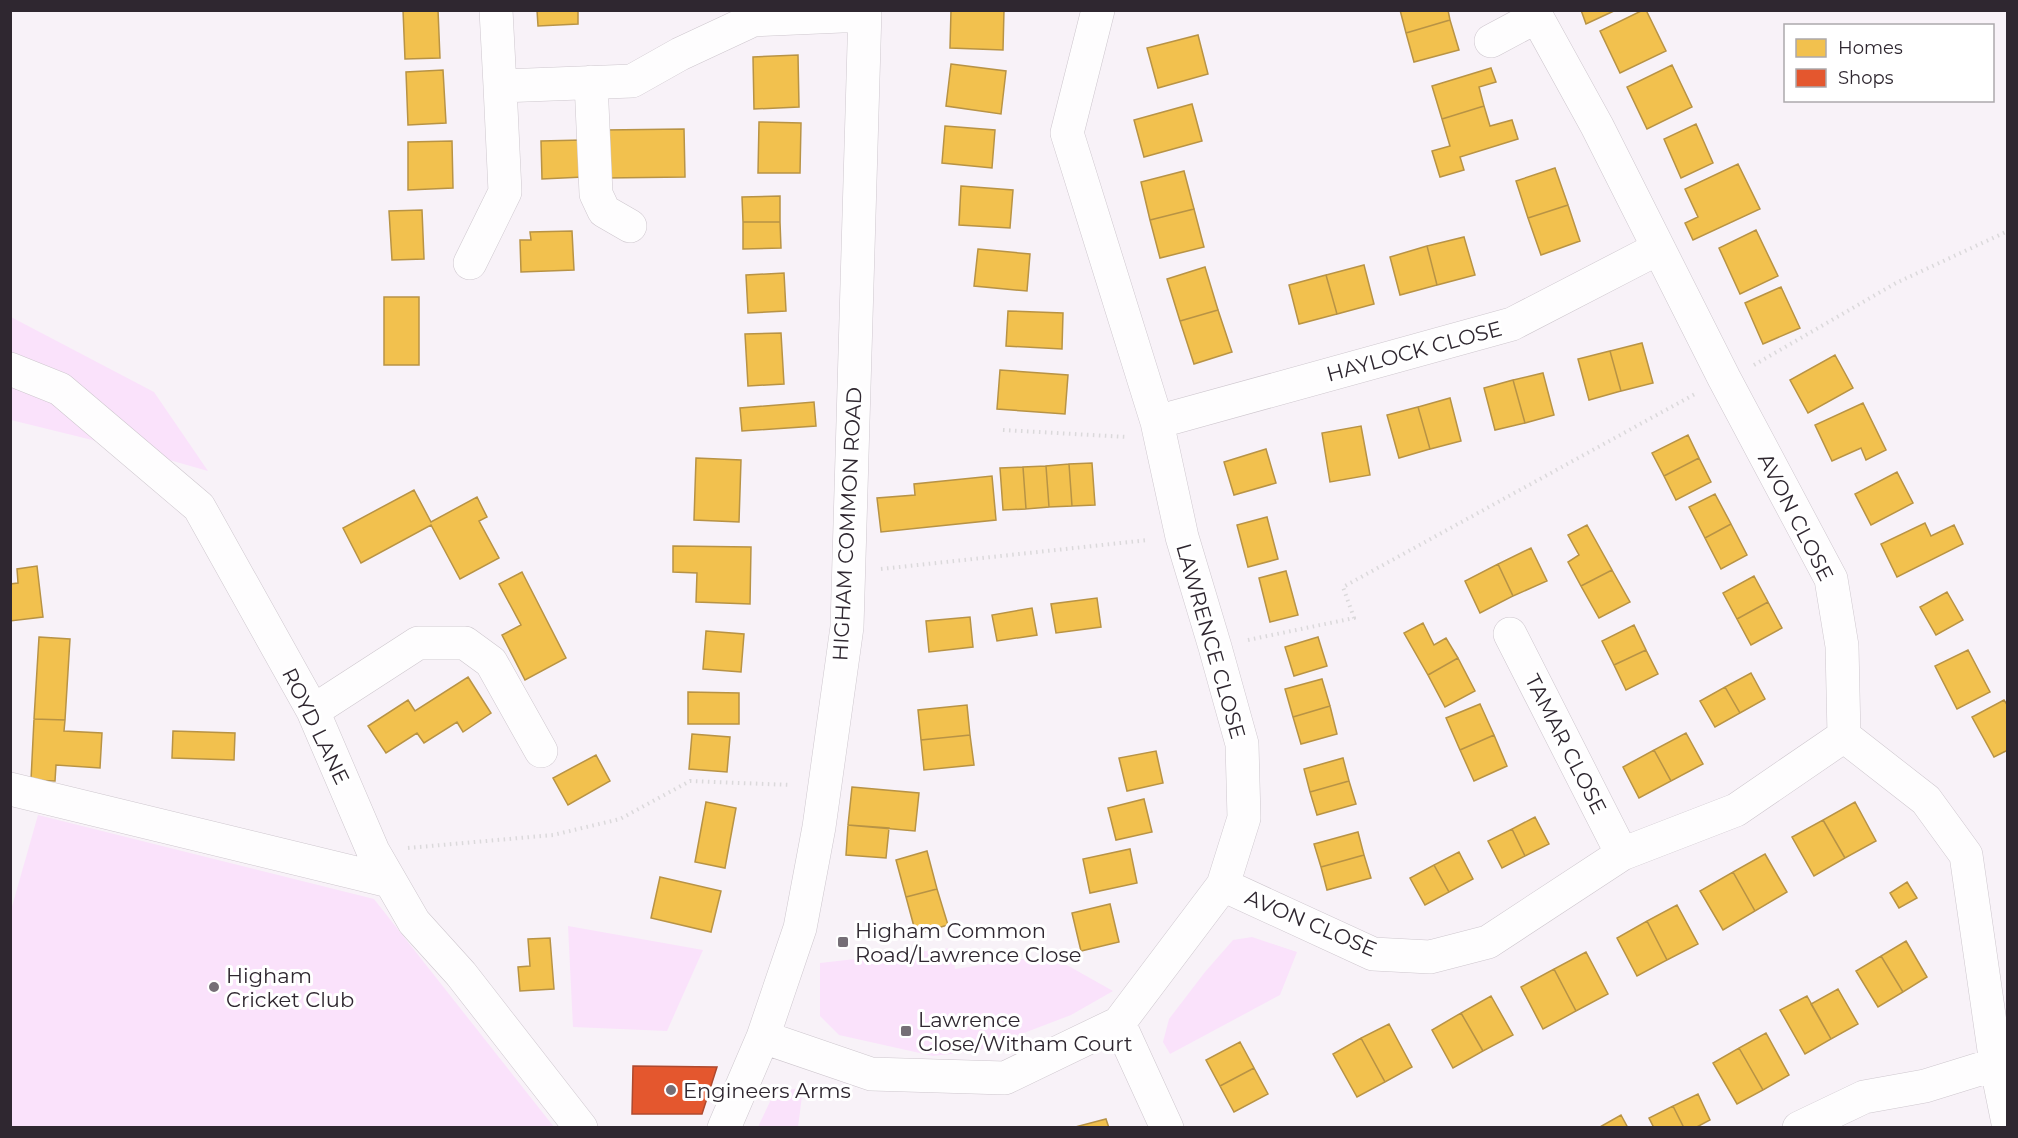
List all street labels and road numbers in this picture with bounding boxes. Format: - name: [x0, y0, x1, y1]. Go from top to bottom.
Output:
- street label: HAYLOCK CLOSE: [1323, 316, 1505, 386]
- street label: HIGHAM COMMON ROAD: [827, 386, 867, 662]
- street label: AVON CLOSE: [1753, 449, 1839, 585]
- street label: LAWRENCE CLOSE: [1171, 540, 1251, 742]
- street label: ROYD LANE: [277, 664, 355, 788]
- street label: TAMAR CLOSE: [1520, 670, 1612, 818]
- street label: AVON CLOSE: [1242, 884, 1380, 962]

